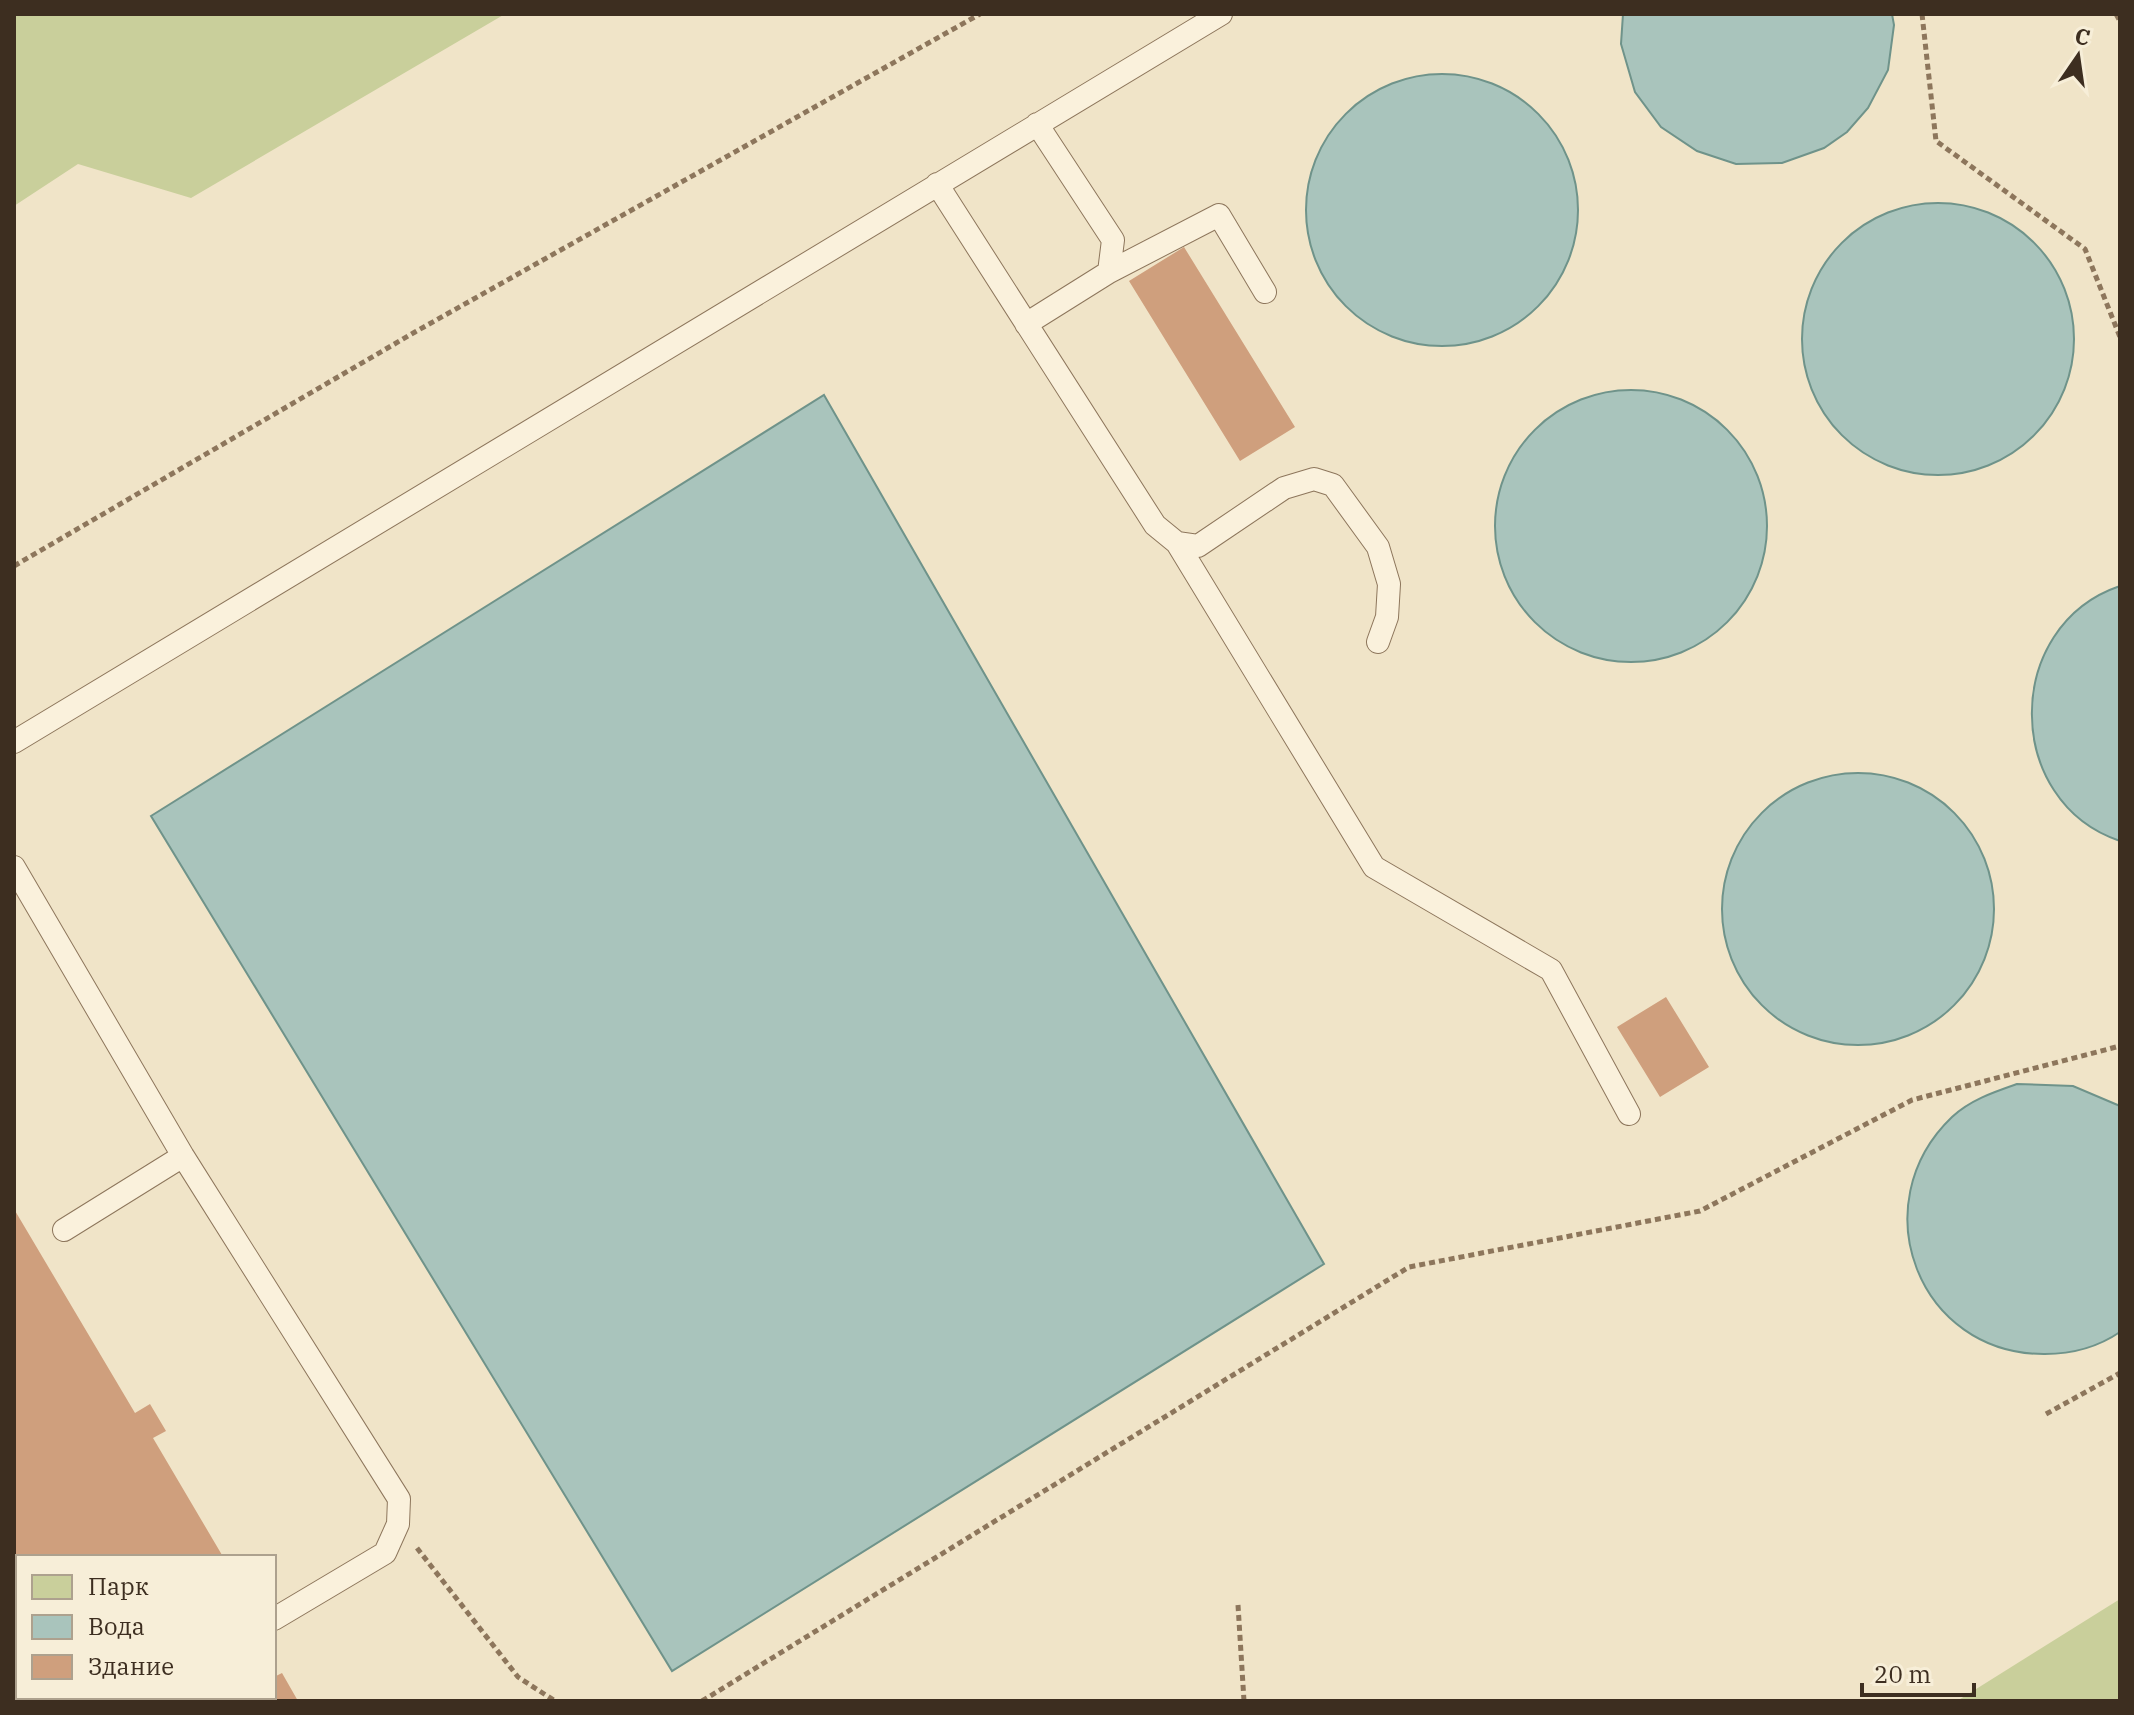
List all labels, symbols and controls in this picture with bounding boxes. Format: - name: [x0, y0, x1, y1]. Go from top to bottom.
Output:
- north arrow: [2038, 16, 2118, 96]
- text: С: [2072, 20, 2093, 52]
- legend: [16, 1555, 276, 1699]
- text: Парк: [88, 1570, 149, 1602]
- text: Вода: [88, 1610, 145, 1642]
- scale bar: [1862, 1647, 1974, 1697]
- text: Здание: [88, 1650, 174, 1682]
- text: 20 m: [1874, 1658, 1931, 1690]

